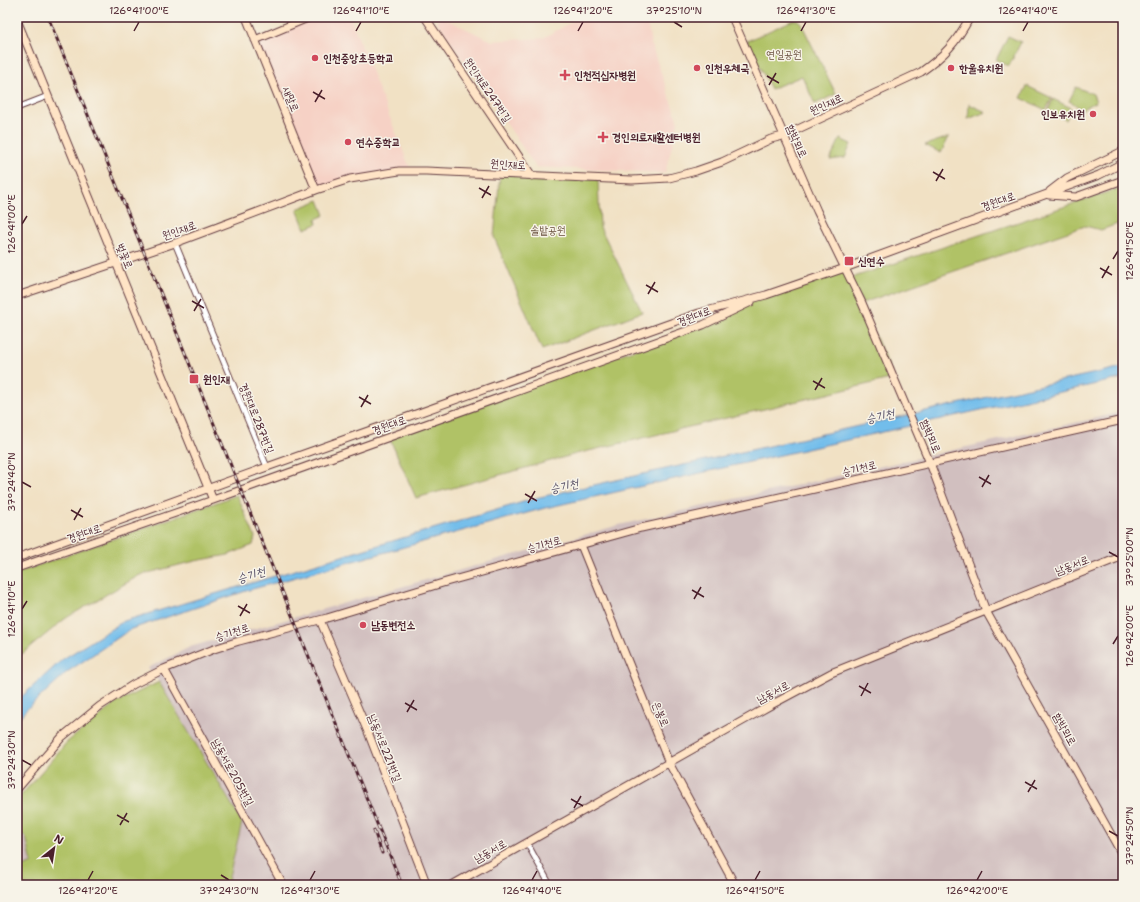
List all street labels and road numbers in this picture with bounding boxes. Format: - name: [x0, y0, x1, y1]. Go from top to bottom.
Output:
- street label: 원인재로247번길: [460, 55, 515, 126]
- street label: 새말로: [279, 84, 303, 114]
- street label: 원인재로: [807, 90, 846, 119]
- street label: 함박뫼로: [782, 122, 811, 161]
- street label: 원인재로: [490, 156, 526, 173]
- street label: 경원대로: [979, 188, 1018, 215]
- street label: 원인재로: [160, 217, 199, 244]
- street label: 벚꽃로: [113, 241, 137, 271]
- street label: 경원대로: [675, 303, 714, 330]
- street label: 경원대로287번길: [235, 381, 278, 456]
- street label: 경원대로: [370, 412, 409, 439]
- street label: 함박뫼로: [917, 417, 944, 456]
- street label: 승기천로: [840, 457, 878, 480]
- street label: 경원대로: [65, 521, 103, 546]
- street label: 승기천로: [525, 533, 563, 556]
- street label: 남동서로: [1053, 552, 1092, 579]
- street label: 승기천로: [213, 620, 251, 645]
- street label: 남동서로: [754, 677, 793, 707]
- street label: 은봉로: [649, 699, 673, 729]
- street label: 함박뫼로: [1049, 710, 1080, 748]
- street label: 남동서로221번길: [364, 712, 405, 785]
- street label: 남동서로205번길: [208, 736, 257, 809]
- street label: 남동서로: [471, 836, 509, 867]

